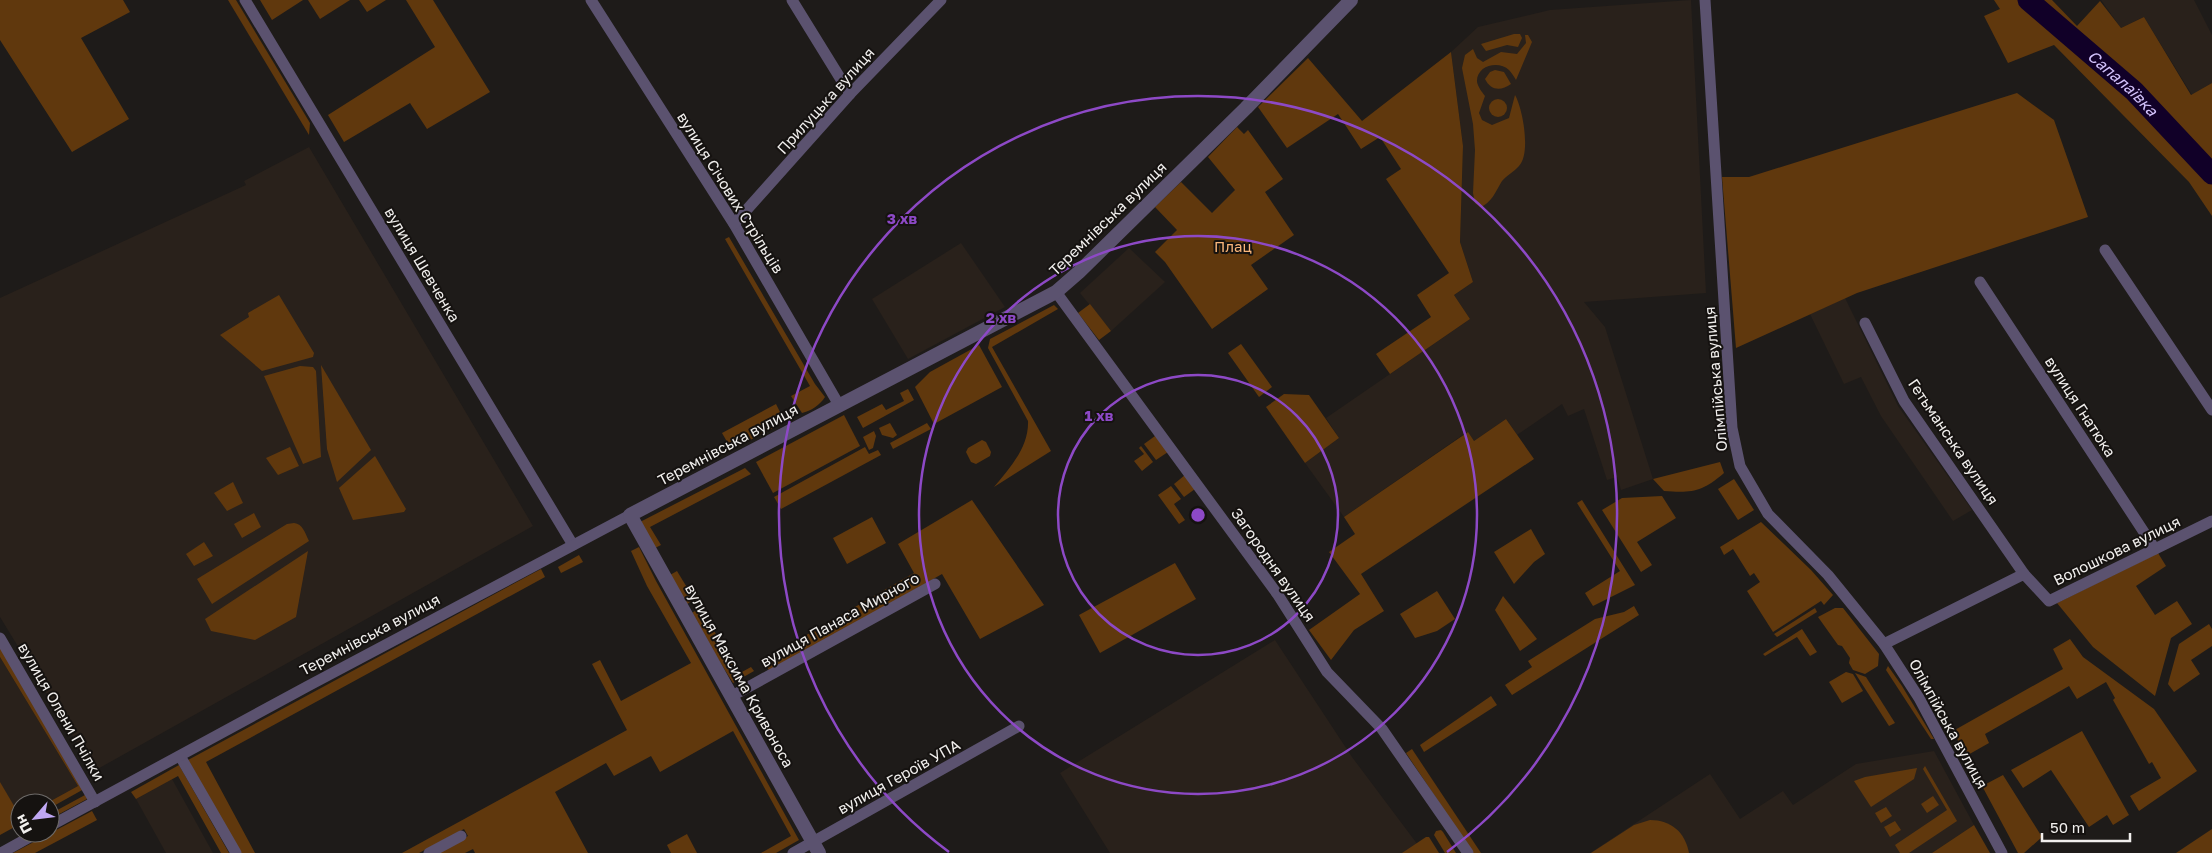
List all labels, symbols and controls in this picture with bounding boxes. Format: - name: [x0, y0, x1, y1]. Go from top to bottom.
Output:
- street label: Прилуцька вулиця: [773, 43, 878, 157]
- water label: Сапалаївка: [2084, 46, 2163, 121]
- street label: вулиця Січових Стрільців: [674, 109, 788, 276]
- street label: Теремнівська вулиця: [1045, 158, 1170, 279]
- street label: вулиця Шевченка: [381, 204, 464, 325]
- text: 3 хв: [887, 209, 917, 227]
- park label: Плац: [1214, 237, 1252, 255]
- street label: Олімпійська вулиця: [1700, 306, 1730, 452]
- text: 2 хв: [986, 308, 1016, 326]
- street label: вулиця Гнатюка: [2042, 353, 2120, 460]
- street label: Гетьманська вулиця: [1905, 375, 2003, 508]
- street label: Теремнівська вулиця: [654, 400, 801, 489]
- text: 1 хв: [1085, 406, 1114, 424]
- street label: Загородня вулиця: [1228, 504, 1320, 625]
- centre of rings: [1189, 506, 1207, 524]
- street label: Волошкова вулиця: [2050, 512, 2183, 589]
- street label: вулиця Панаса Мирного: [757, 568, 922, 670]
- street label: вулиця Максима Кривоноса: [682, 581, 798, 770]
- street label: Теремнівська вулиця: [296, 590, 443, 679]
- street label: вулиця Олени Пчілки: [15, 639, 109, 784]
- street label: Олімпійська вулиця: [1906, 656, 1992, 791]
- street label: вулиця Героїв УПА: [834, 735, 963, 817]
- north arrow: [10, 793, 60, 843]
- scale bar: [2042, 810, 2130, 842]
- text: Пн: [11, 812, 35, 837]
- text: 50 m: [2050, 818, 2085, 836]

